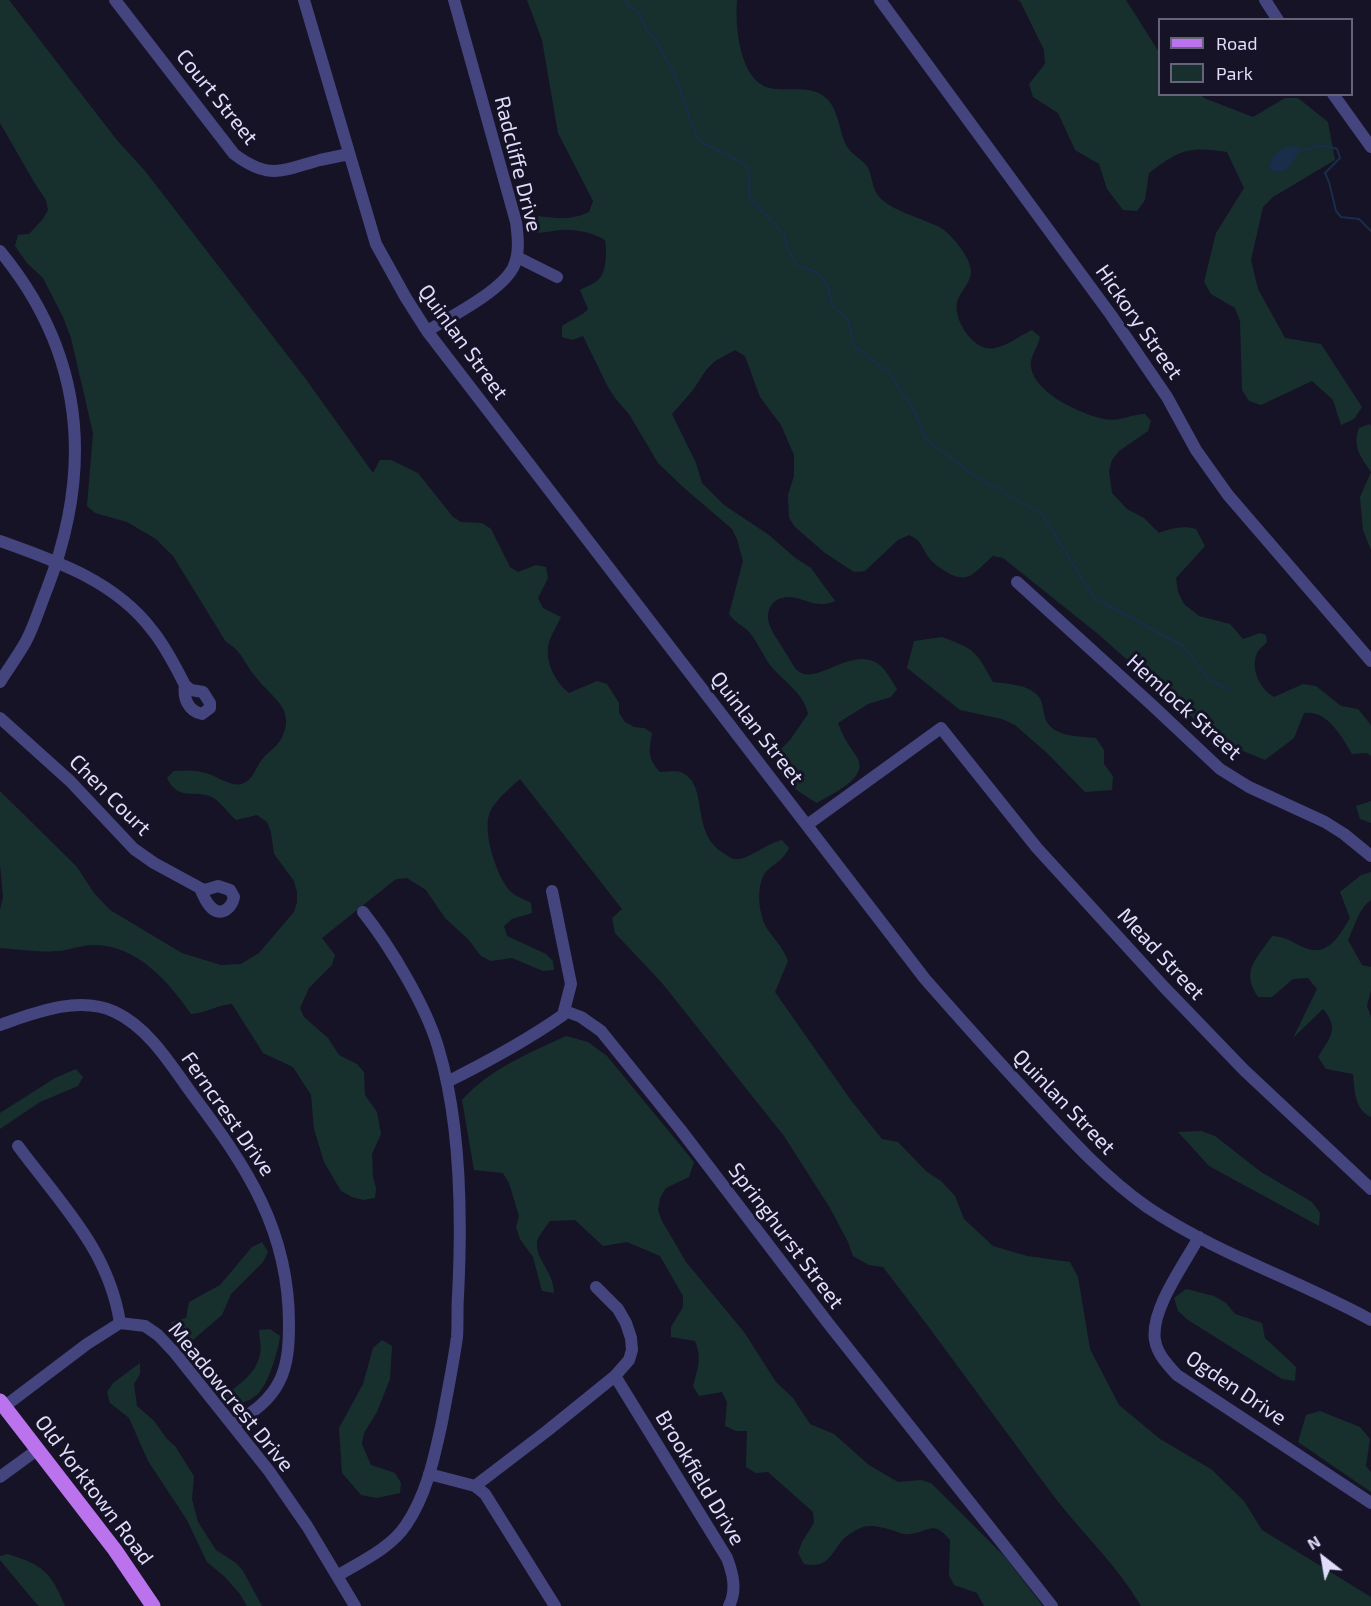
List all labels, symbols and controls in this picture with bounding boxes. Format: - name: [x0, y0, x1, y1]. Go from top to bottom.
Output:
- legend: [1158, 18, 1353, 96]
- text: Road: [1216, 32, 1257, 54]
- street label: Court Street: [171, 44, 263, 150]
- text: Park: [1216, 62, 1253, 84]
- street label: Radcliffe Drive: [489, 94, 547, 234]
- street label: Hickory Street: [1090, 260, 1188, 384]
- street label: Quinlan Street: [413, 279, 513, 405]
- street label: Hemlock Street: [1121, 649, 1247, 765]
- street label: Quinlan Street: [705, 666, 809, 790]
- street label: Chen Court: [64, 749, 156, 841]
- street label: Mead Street: [1112, 903, 1210, 1005]
- street label: Quinlan Street: [1008, 1044, 1120, 1160]
- street label: Ferncrest Drive: [176, 1047, 280, 1181]
- street label: Springhurst Street: [723, 1158, 849, 1314]
- street label: Meadowcrest Drive: [163, 1317, 299, 1477]
- street label: Ogden Drive: [1181, 1345, 1291, 1431]
- street label: Brookfield Drive: [650, 1406, 750, 1550]
- street label: Old Yorktown Road: [29, 1410, 159, 1570]
- north arrow: [1293, 1528, 1353, 1588]
- text: N: [1304, 1531, 1323, 1553]

